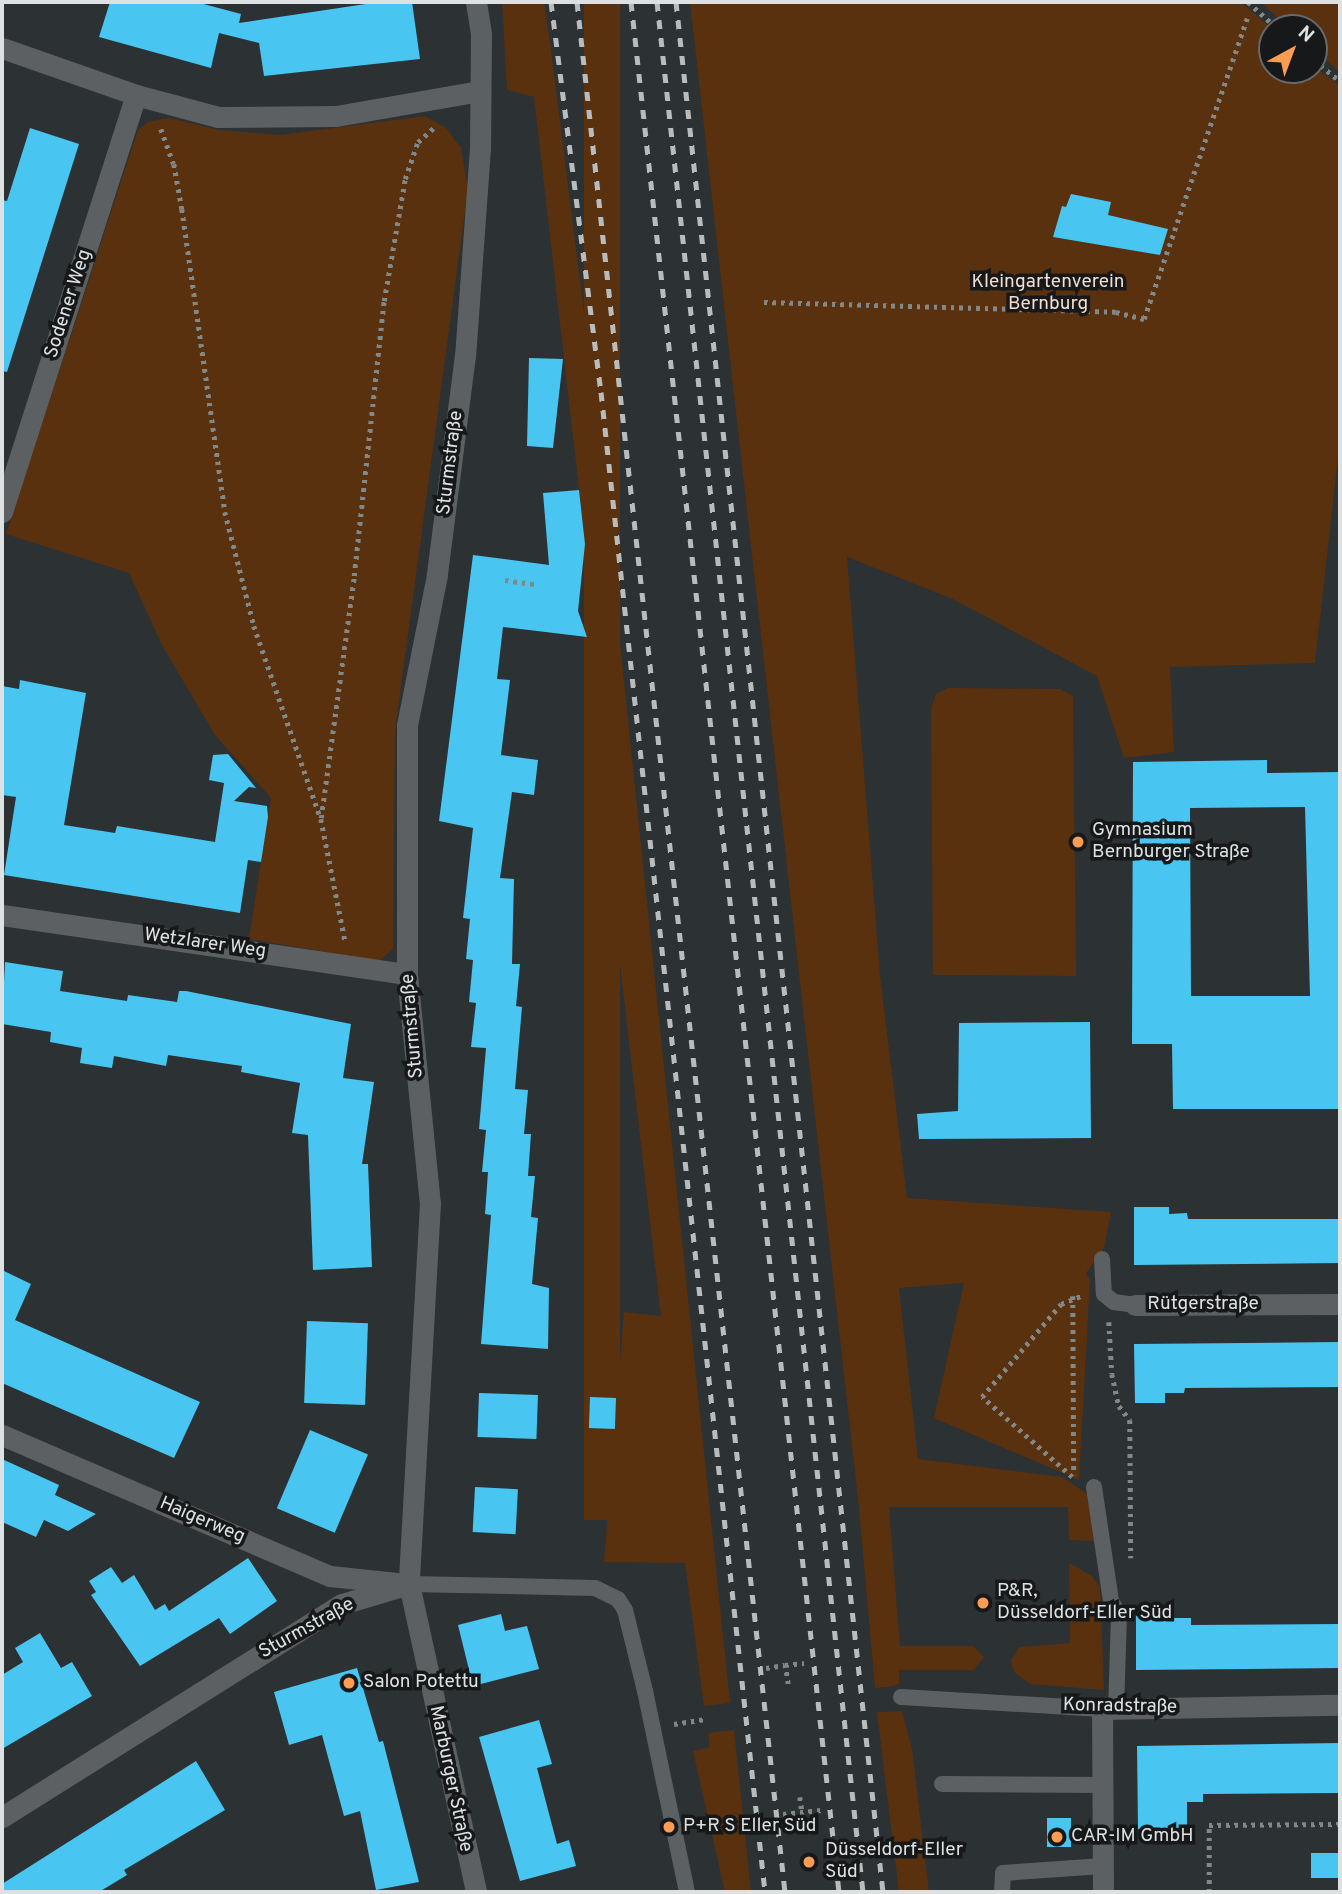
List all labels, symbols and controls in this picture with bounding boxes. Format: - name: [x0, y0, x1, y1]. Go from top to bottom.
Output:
- north arrow: [1258, 14, 1328, 84]
- text: N: [1292, 21, 1318, 48]
- street label: Sodener Weg: [41, 247, 97, 361]
- park label: Kleingartenverein Bernburg: [971, 272, 1125, 316]
- street label: Sturmstraße: [433, 410, 469, 516]
- place label: Gymnasium Bernburger Straße: [1092, 820, 1250, 864]
- marker: Gymnasium Bernburger Straße: [1070, 834, 1086, 850]
- street label: Wetzlarer Weg: [142, 924, 268, 964]
- street label: Sturmstraße: [397, 973, 429, 1079]
- street label: Rütgerstraße: [1147, 1294, 1259, 1316]
- street label: Haigerweg: [156, 1493, 248, 1549]
- place label: P&R, Düsseldorf-Eller Süd: [997, 1581, 1172, 1625]
- street label: Sturmstraße: [256, 1594, 358, 1664]
- marker: P&R, Düsseldorf-Eller Süd: [975, 1595, 991, 1611]
- place label: Salon Potettu: [363, 1672, 479, 1694]
- marker: Salon Potettu: [341, 1675, 357, 1691]
- street label: Konradstraße: [1063, 1695, 1177, 1719]
- street label: Marburger Straße: [423, 1704, 477, 1854]
- place label: P+R S Eller Süd: [683, 1816, 817, 1838]
- marker: P+R S Eller Süd: [661, 1819, 677, 1835]
- place label: CAR-IM GmbH: [1071, 1826, 1193, 1848]
- marker: CAR-IM GmbH: [1049, 1829, 1065, 1845]
- place label: Düsseldorf-Eller Süd: [825, 1840, 963, 1884]
- marker: Düsseldorf-Eller Süd: [799, 1852, 819, 1872]

